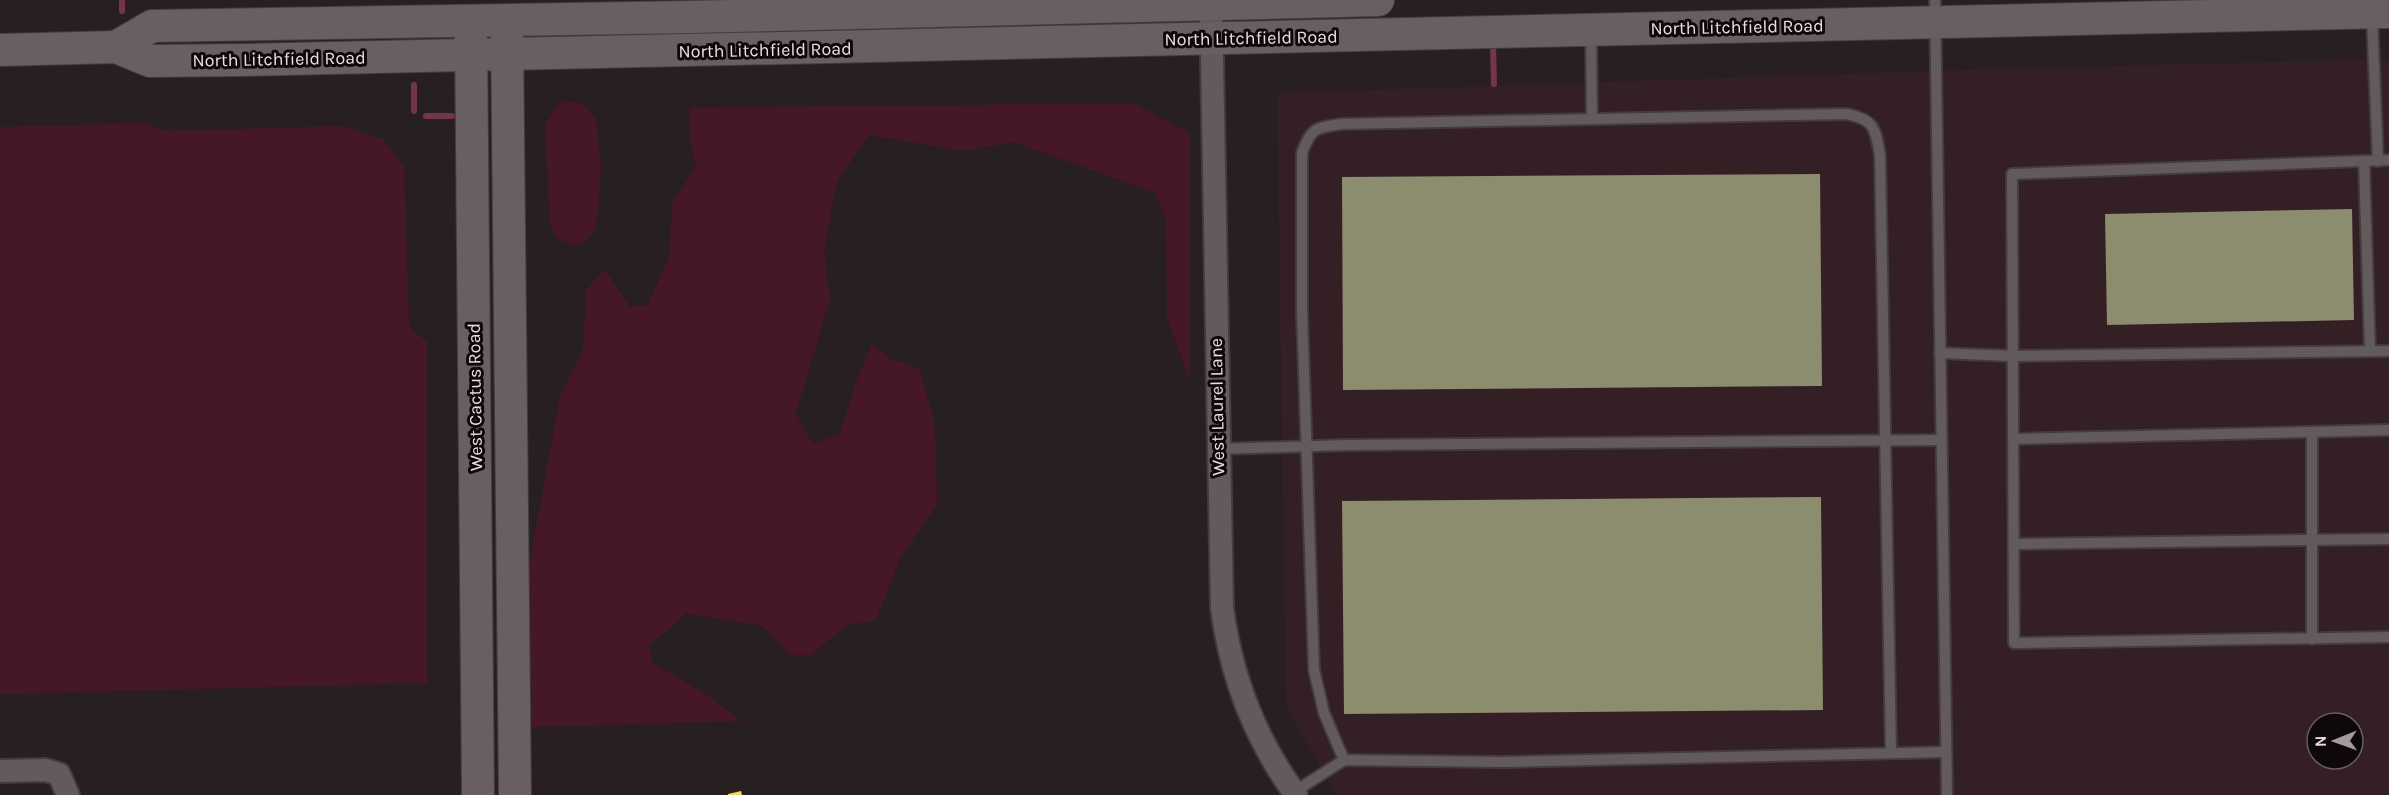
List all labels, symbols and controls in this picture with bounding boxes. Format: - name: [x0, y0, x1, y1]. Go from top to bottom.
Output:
- street label: North Litchfield Road: [1650, 14, 1824, 40]
- street label: North Litchfield Road: [1164, 25, 1338, 51]
- street label: North Litchfield Road: [678, 37, 852, 63]
- street label: North Litchfield Road: [192, 46, 366, 72]
- street label: West Cactus Road: [463, 323, 487, 471]
- street label: West Laurel Lane: [1205, 338, 1229, 476]
- north arrow: [2305, 711, 2365, 771]
- text: N: [2311, 735, 2330, 747]

